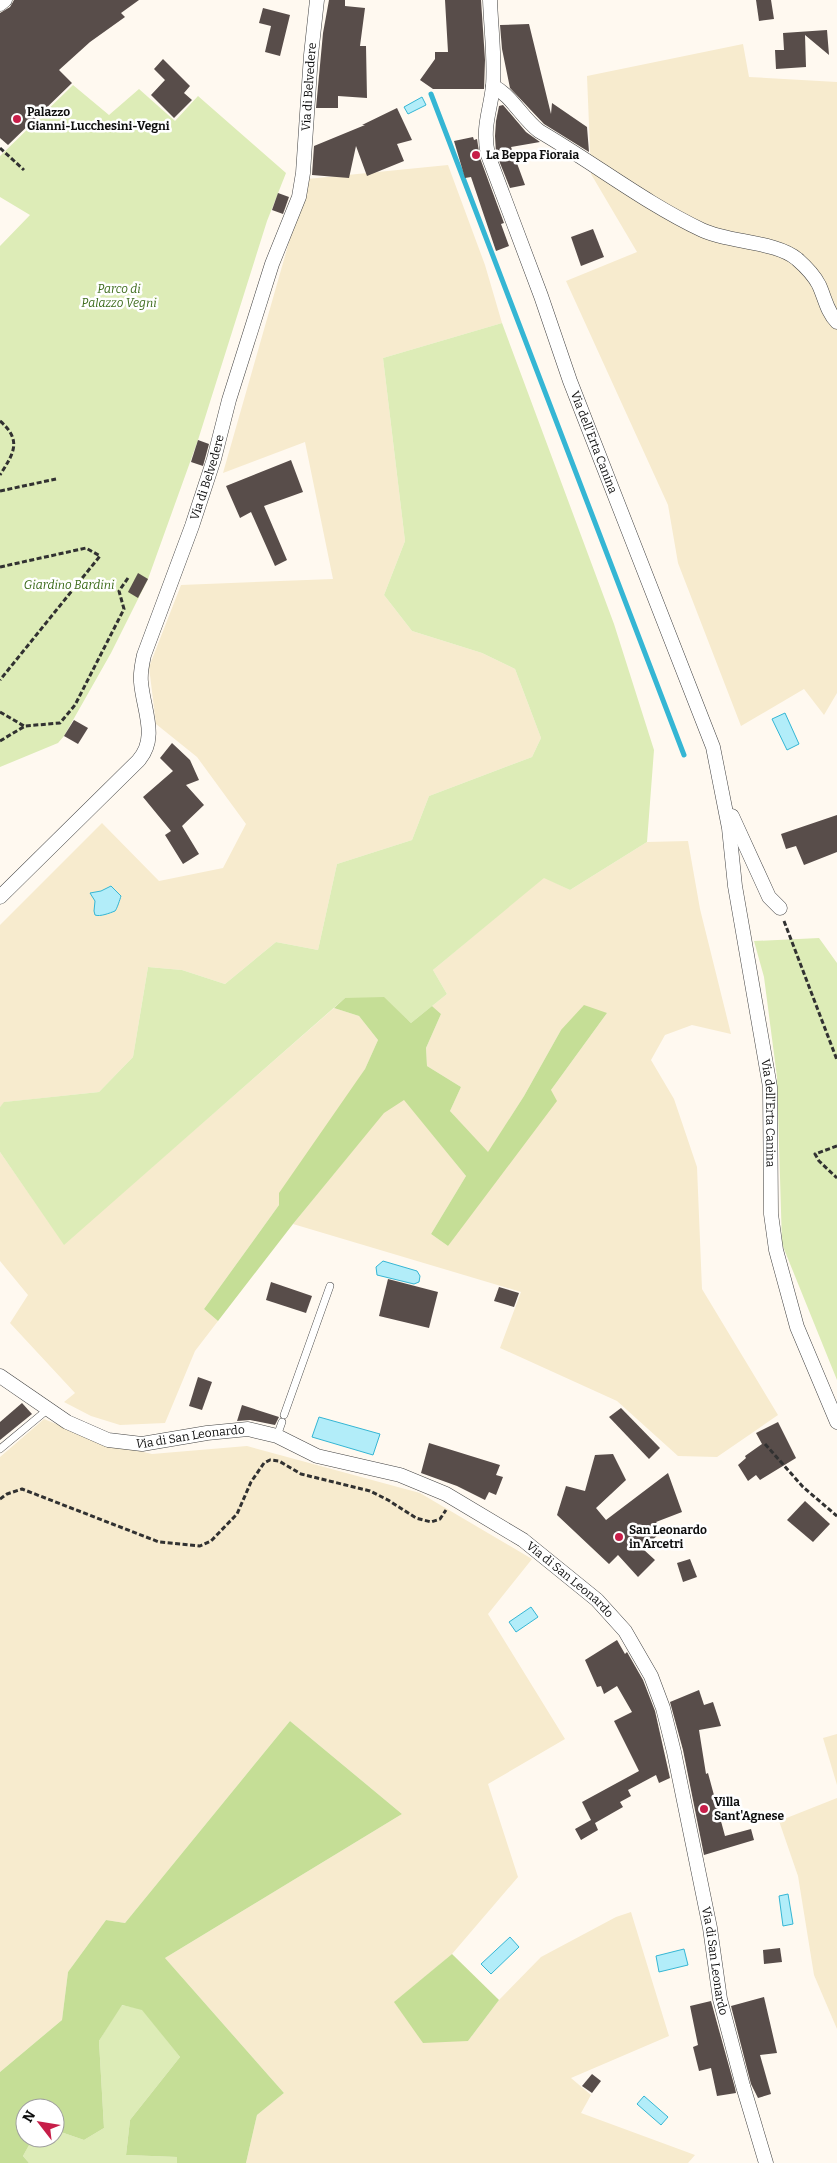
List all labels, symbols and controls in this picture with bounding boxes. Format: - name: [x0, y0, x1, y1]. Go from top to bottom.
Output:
- street label: Via di Belvedere: [299, 42, 319, 132]
- place label: Palazzo Gianni-Lucchesini-Vegni: [27, 105, 170, 133]
- marker: Palazzo Gianni-Lucchesini-Vegni: [11, 113, 23, 125]
- place label: La Beppa Fioraia: [486, 148, 579, 162]
- marker: La Beppa Fioraia: [470, 149, 482, 161]
- park label: Parco di Palazzo Vegni: [81, 282, 157, 310]
- street label: Via dell'Erta Canina: [568, 389, 620, 496]
- street label: Via di Belvedere: [187, 433, 227, 522]
- park label: Giardino Bardini: [24, 578, 115, 592]
- street label: Via dell'Erta Canina: [758, 1058, 778, 1168]
- street label: Via di San Leonardo: [135, 1422, 245, 1451]
- place label: San Leonardo in Arcetri: [629, 1523, 707, 1551]
- marker: San Leonardo in Arcetri: [613, 1531, 625, 1543]
- street label: Via di San Leonardo: [524, 1539, 616, 1620]
- place label: Villa Sant'Agnese: [714, 1795, 784, 1823]
- marker: Villa Sant'Agnese: [698, 1803, 710, 1815]
- street label: Via di San Leonardo: [699, 1905, 731, 2017]
- north arrow: [15, 2098, 65, 2148]
- text: N: [19, 2107, 39, 2126]

